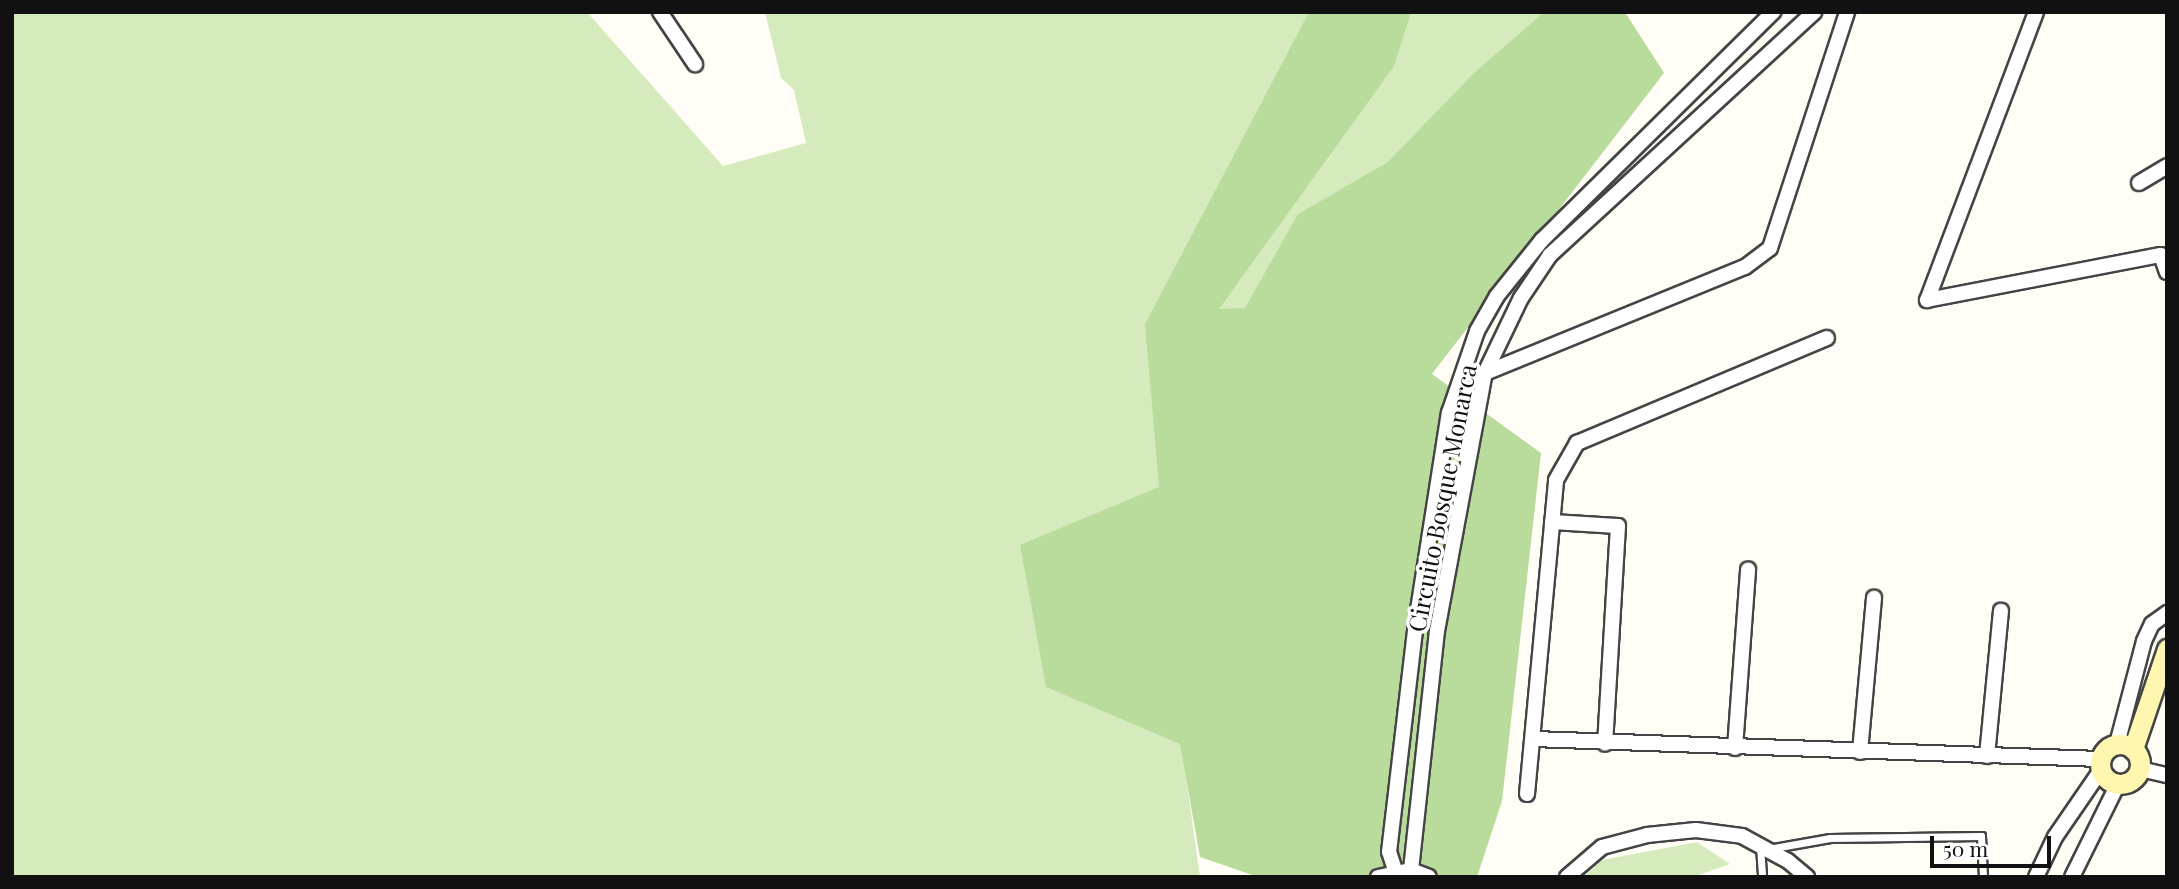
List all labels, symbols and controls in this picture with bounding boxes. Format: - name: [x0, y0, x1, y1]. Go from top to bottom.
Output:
- street label: Circuito Bosque Monarca: [1402, 362, 1482, 634]
- scale bar: [1934, 822, 2055, 866]
- text: 50 m: [1943, 834, 1988, 862]

